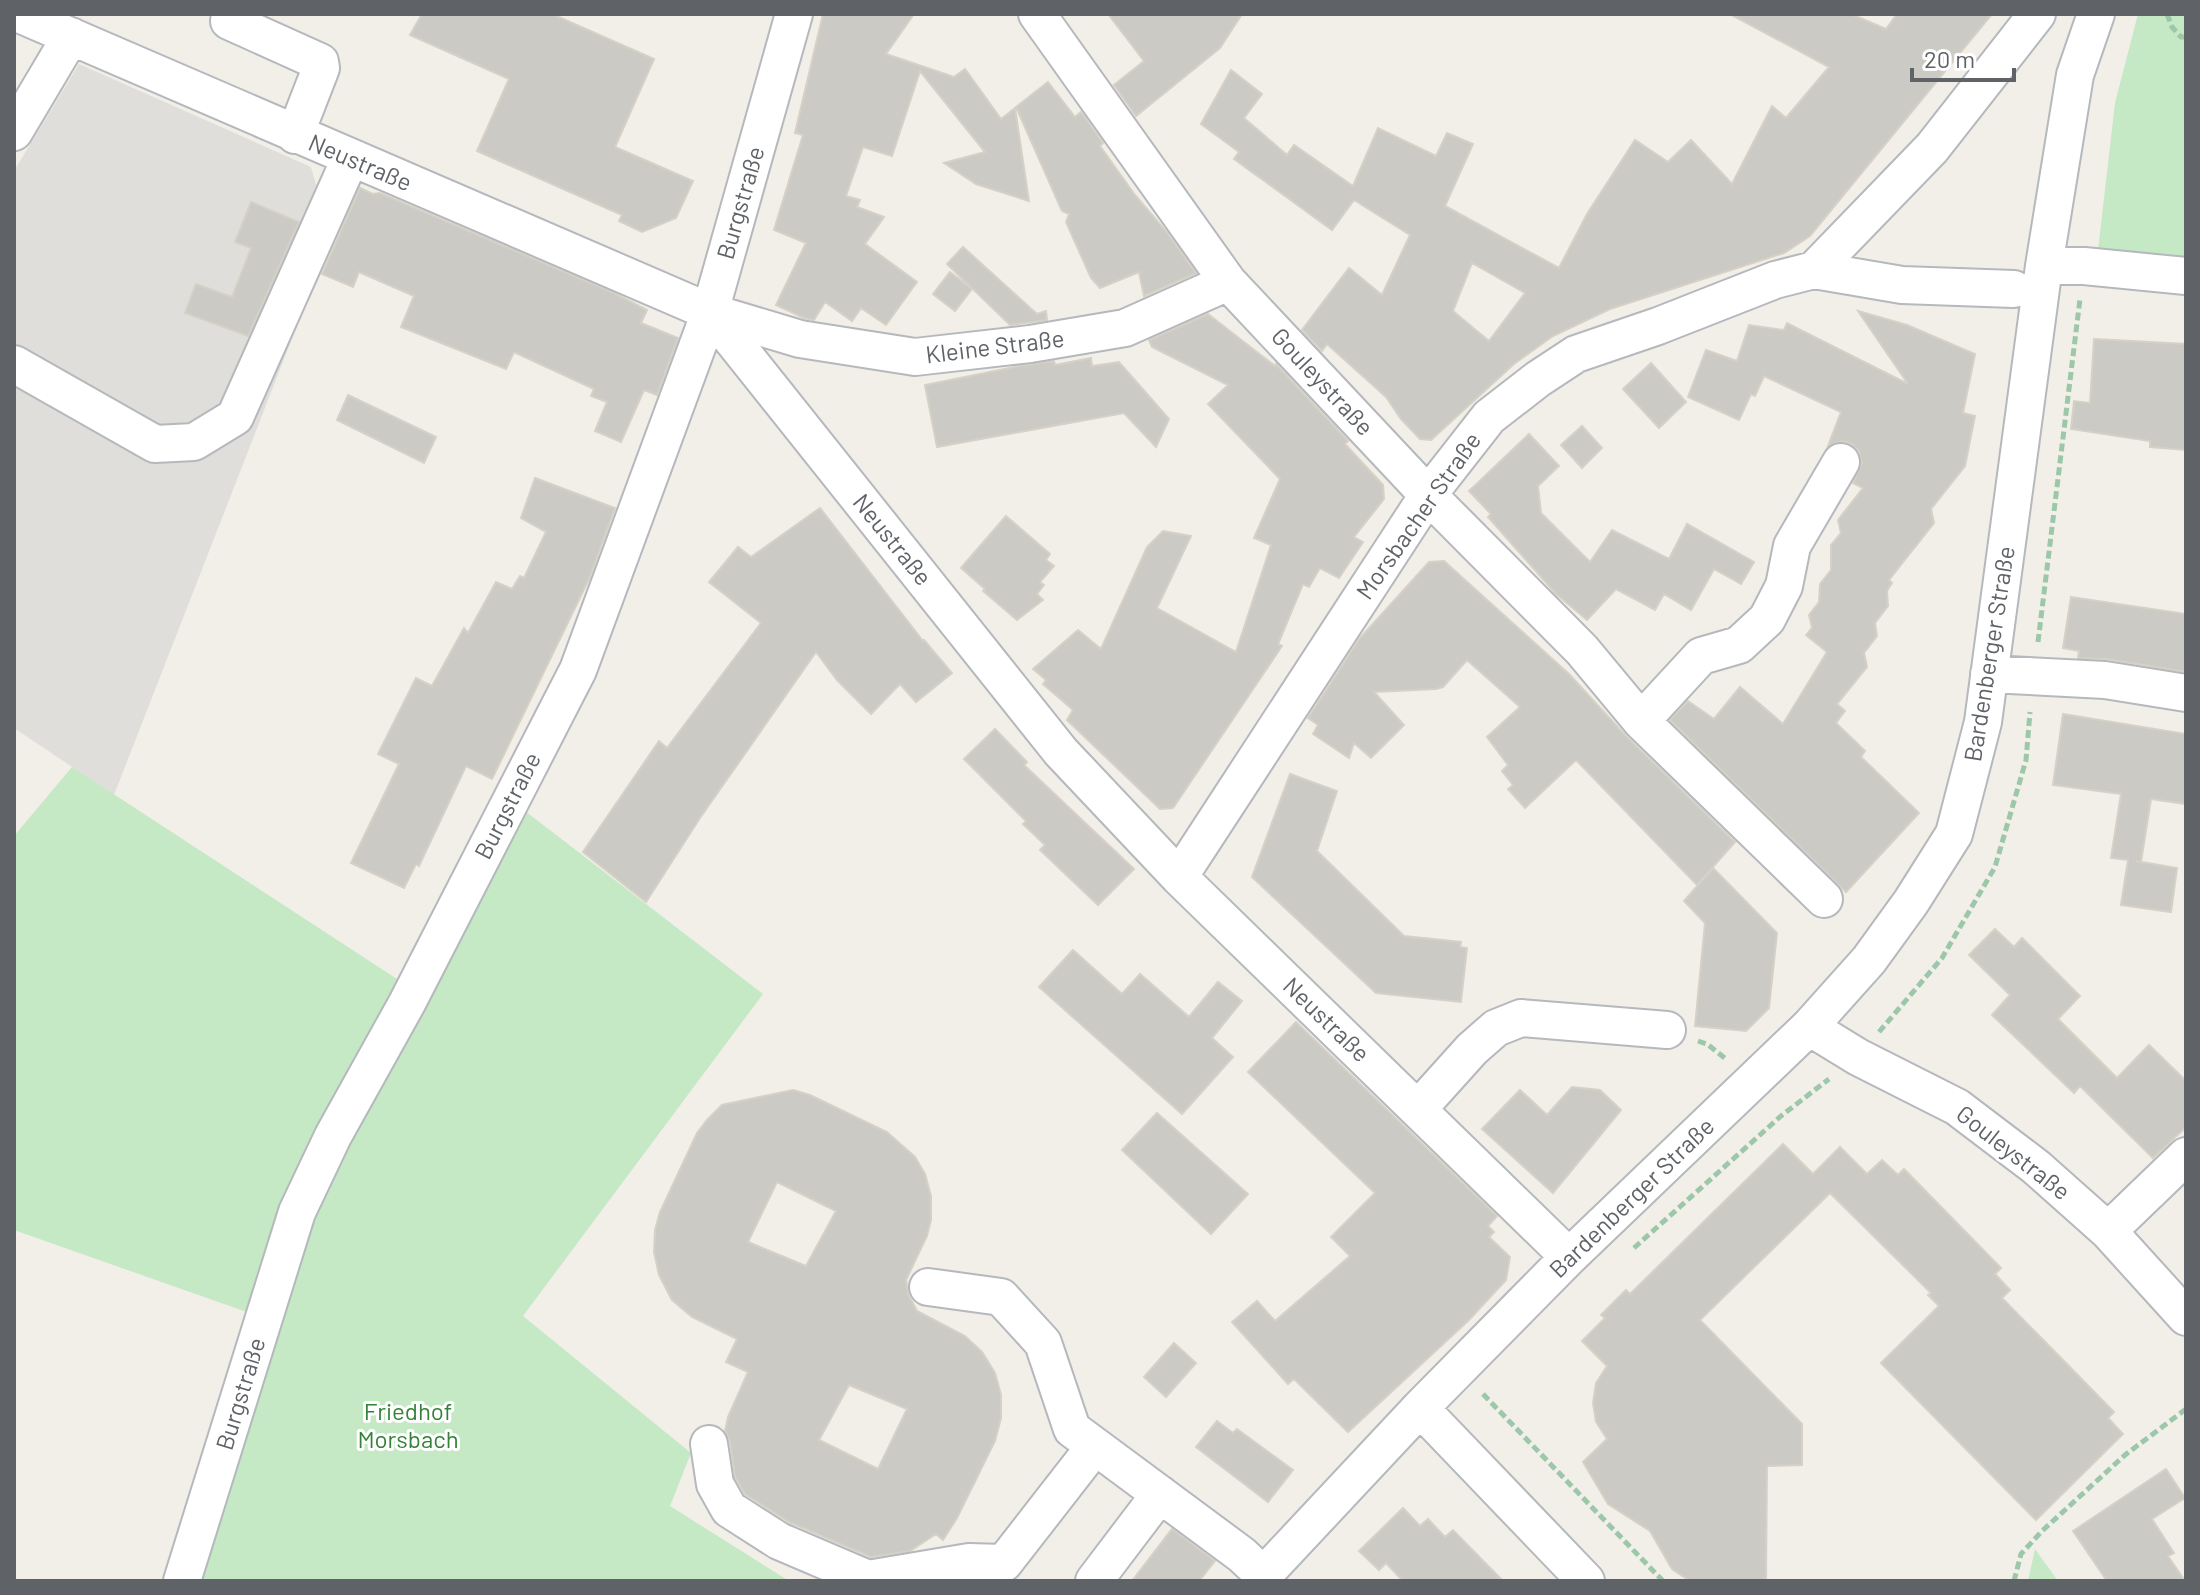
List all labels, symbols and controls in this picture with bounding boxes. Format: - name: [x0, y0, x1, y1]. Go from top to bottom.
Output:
- scale bar: [1912, 32, 2014, 82]
- text: 20 m: [1924, 44, 1975, 73]
- street label: Neustraße: [305, 127, 417, 196]
- street label: Burgstraße: [710, 143, 769, 262]
- street label: Gouleystraße: [1266, 321, 1380, 441]
- street label: Kleine Straße: [924, 323, 1066, 368]
- street label: Morsbacher Straße: [1349, 426, 1486, 604]
- street label: Neustraße: [848, 487, 939, 591]
- street label: Bardenberger Straße: [1957, 544, 2020, 764]
- street label: Burgstraße: [467, 747, 546, 864]
- street label: Neustraße: [1278, 971, 1376, 1067]
- street label: Gouleystraße: [1951, 1098, 2077, 1205]
- street label: Bardenberger Straße: [1543, 1111, 1719, 1283]
- street label: Burgstraße: [209, 1334, 270, 1453]
- park label: Friedhof Morsbach: [357, 1396, 459, 1453]

